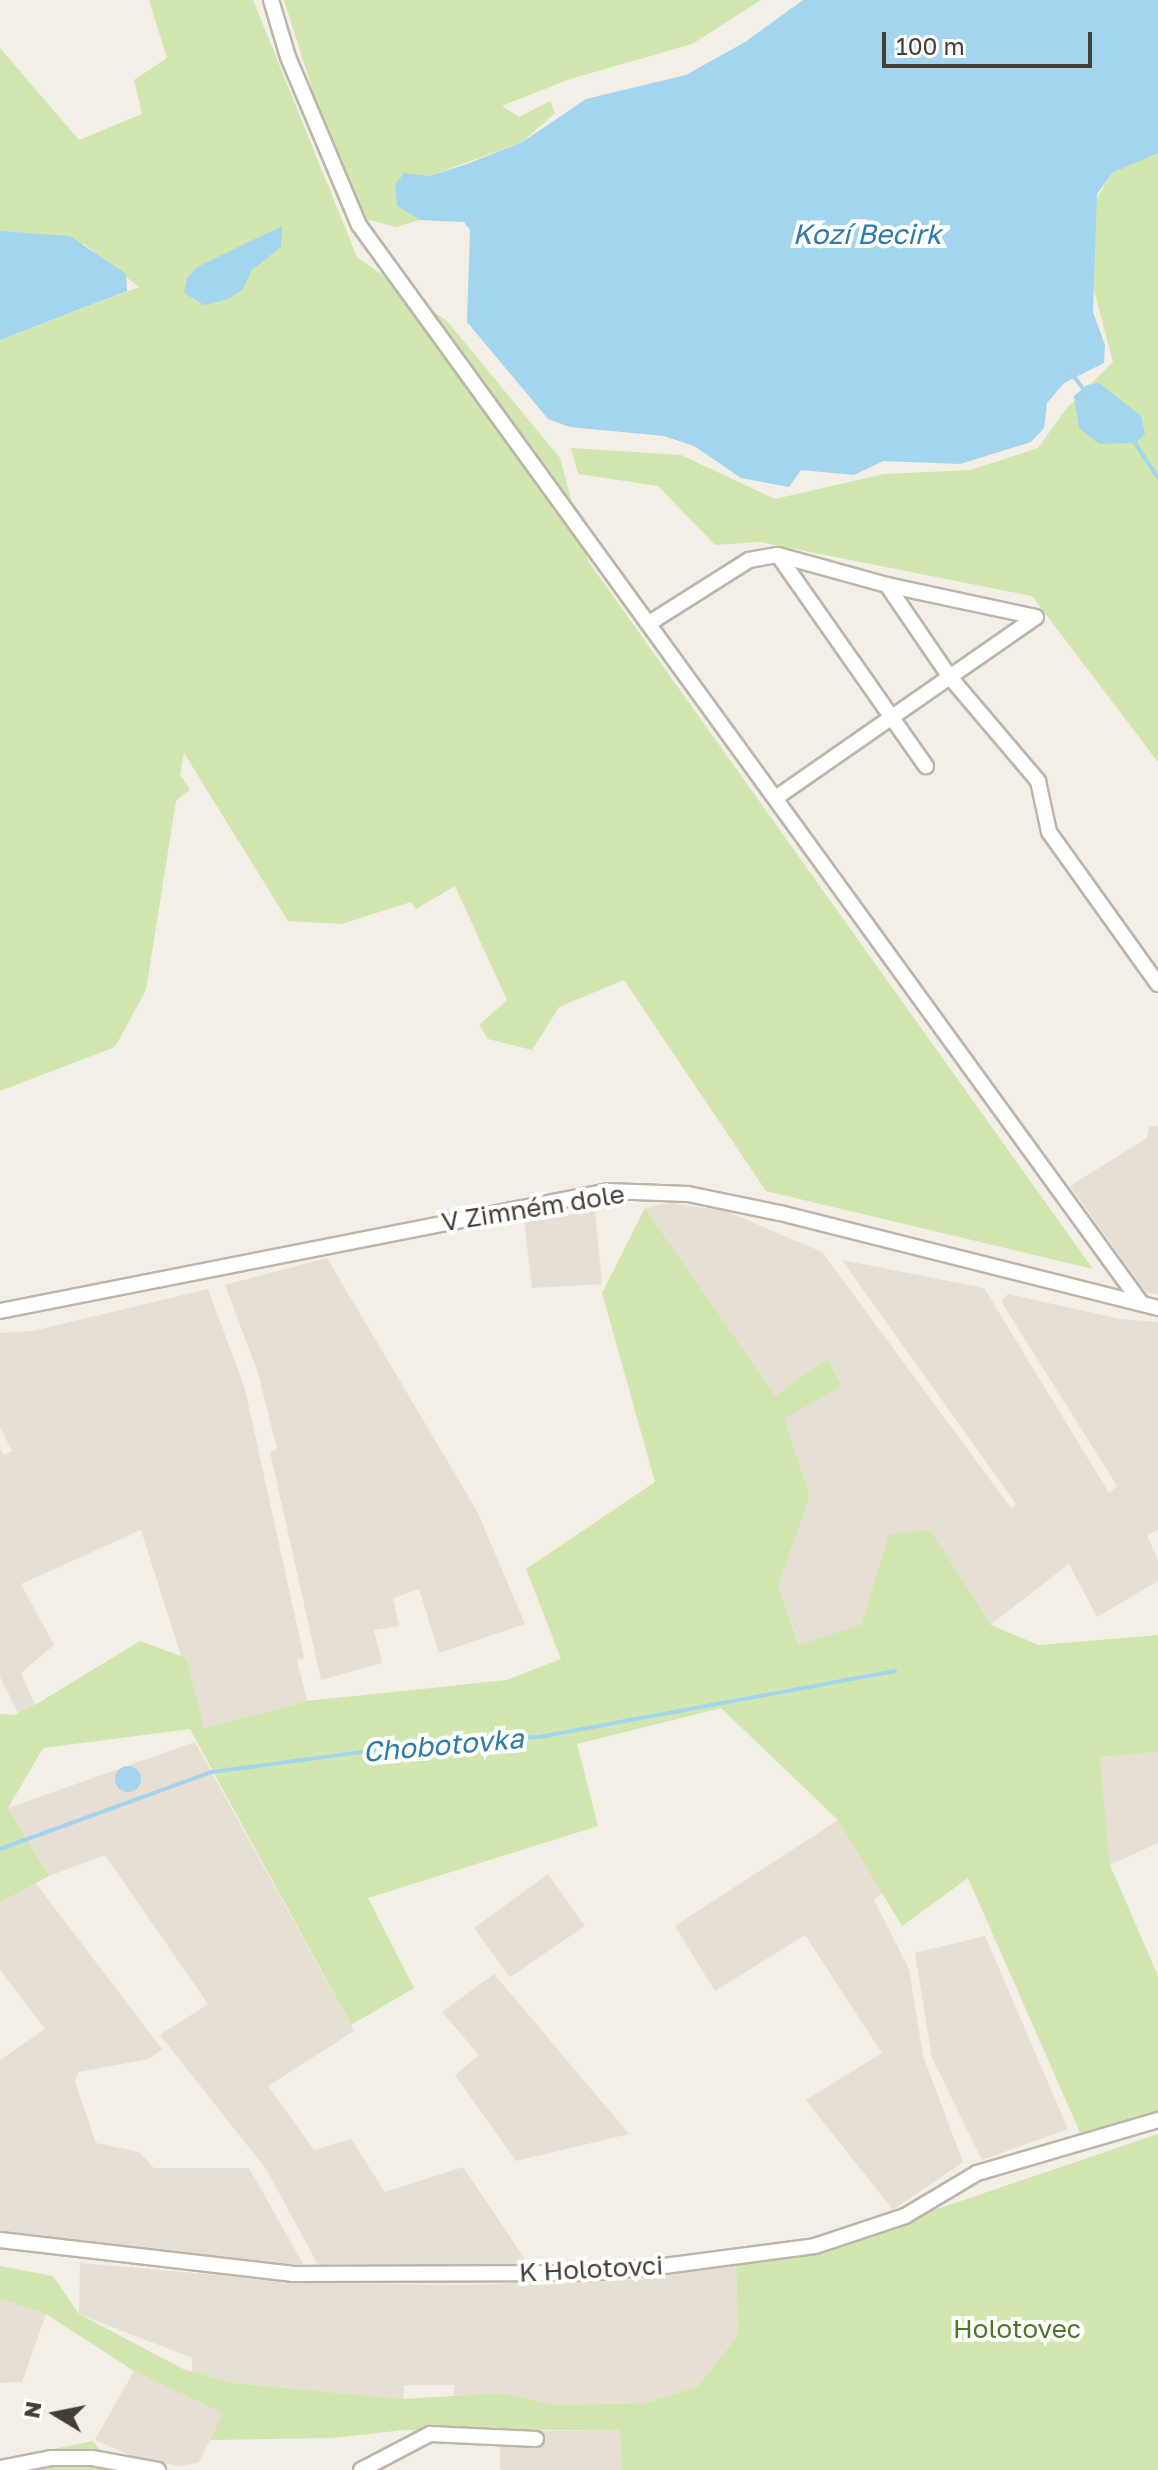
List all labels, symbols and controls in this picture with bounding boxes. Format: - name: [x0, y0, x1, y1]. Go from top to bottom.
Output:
- scale bar: [886, 16, 1096, 66]
- text: 100 m: [896, 31, 965, 60]
- water label: Kozí Becirk: [793, 217, 941, 251]
- street label: V Zimném dole: [439, 1178, 627, 1238]
- water label: Chobotovka: [361, 1721, 525, 1769]
- street label: K Holotovci: [518, 2250, 664, 2288]
- park label: Holotovec: [953, 2313, 1081, 2345]
- north arrow: [16, 2374, 96, 2454]
- text: N: [17, 2399, 47, 2420]

